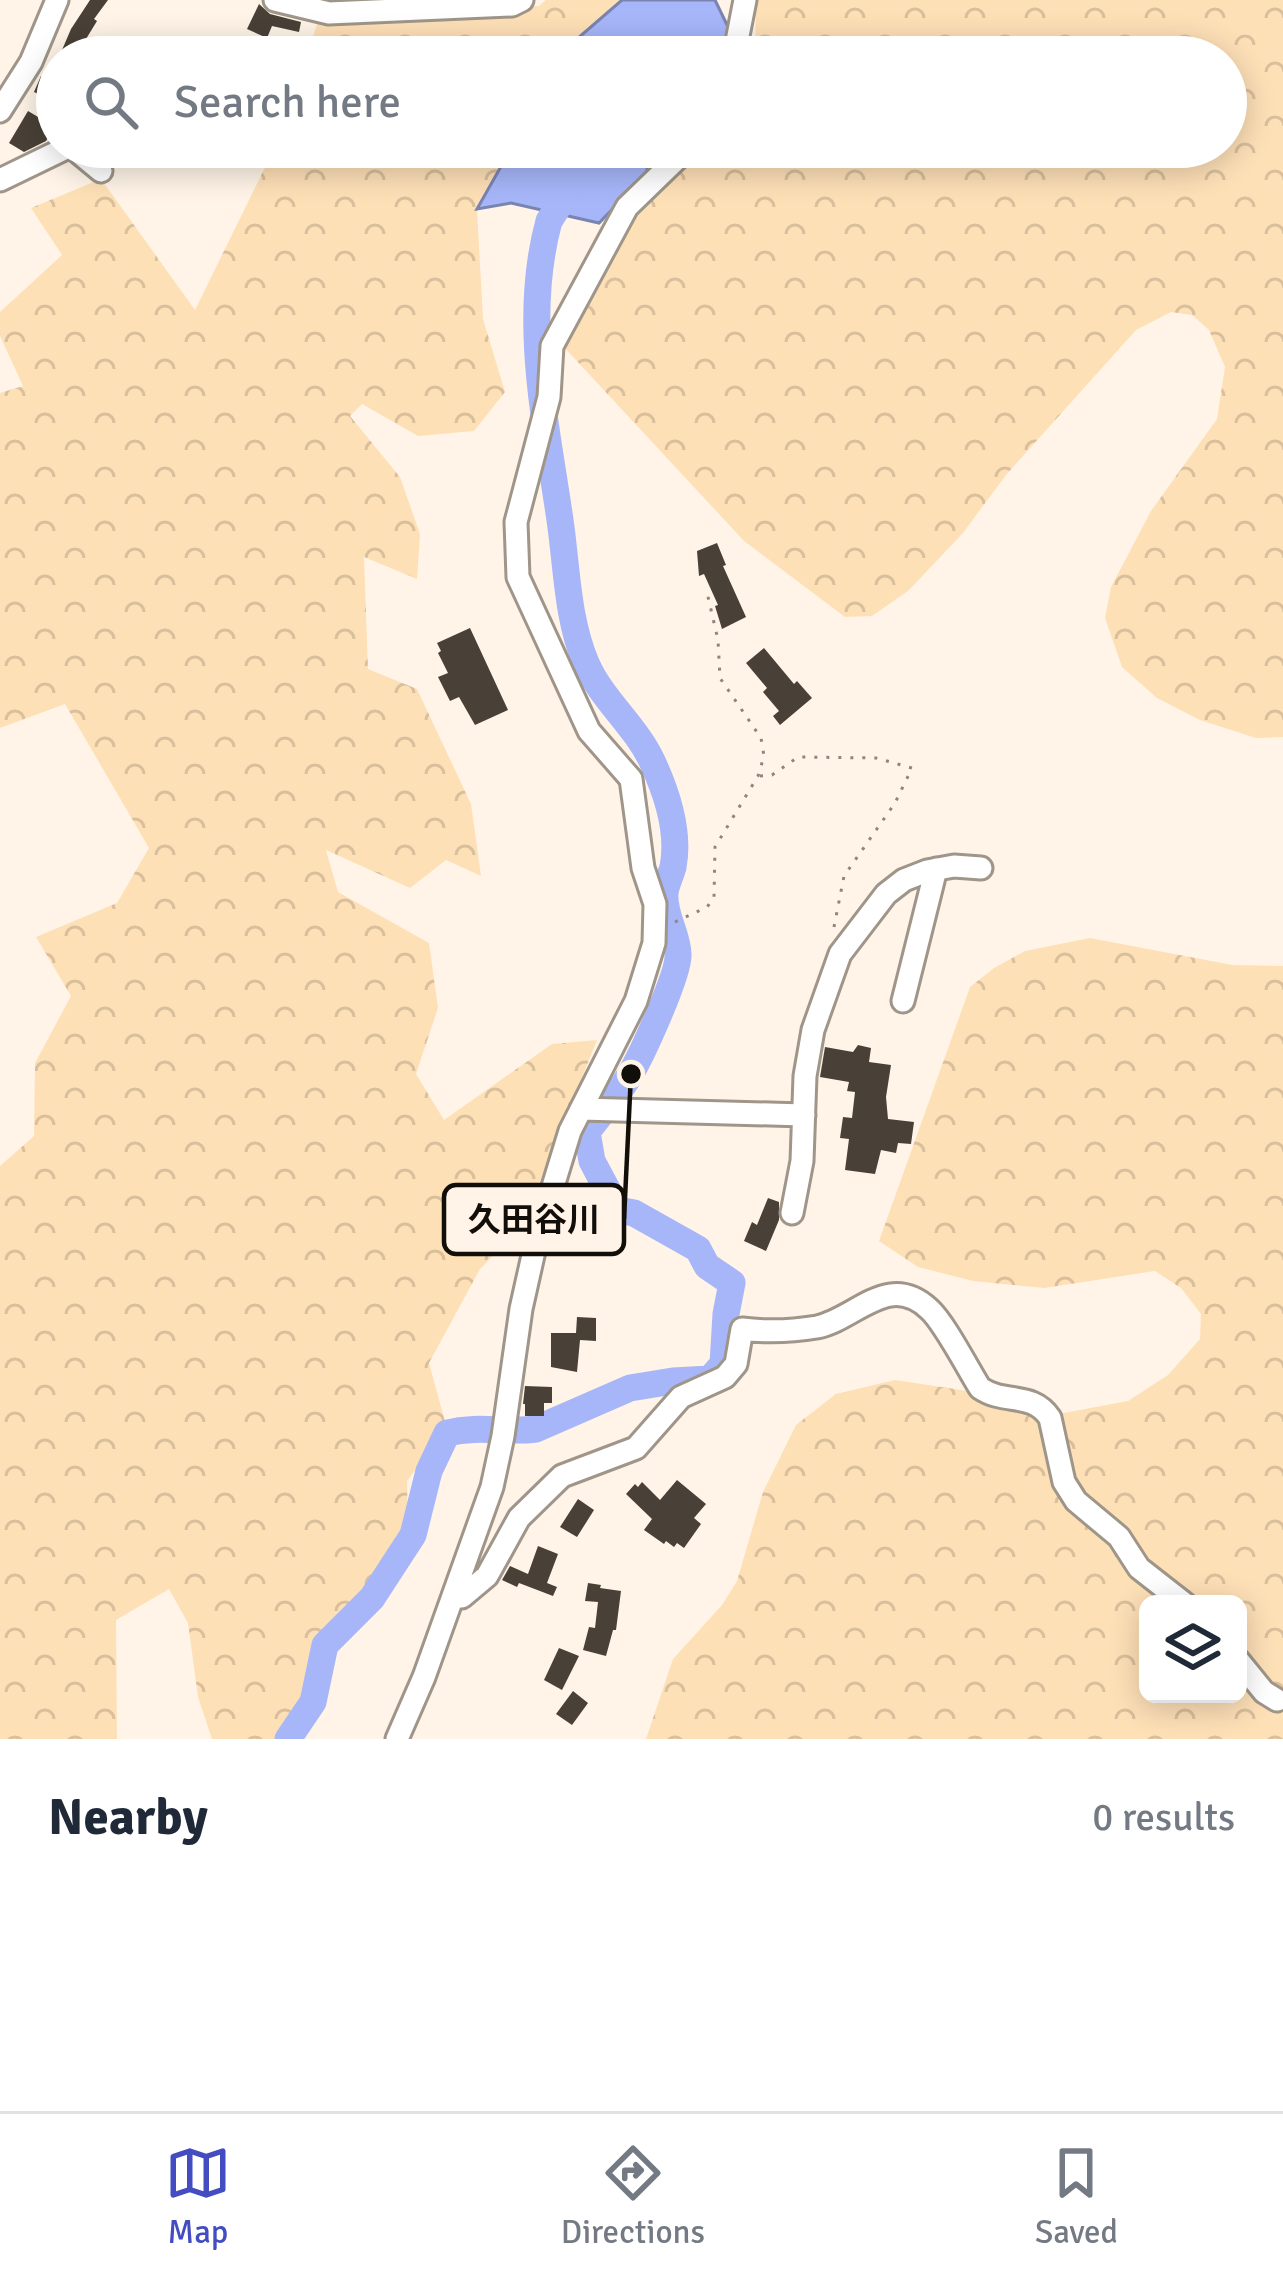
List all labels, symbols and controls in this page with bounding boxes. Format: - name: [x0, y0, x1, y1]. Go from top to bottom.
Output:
- search box: [36, 36, 1247, 168]
- icon: search: [78, 69, 144, 135]
- text: Search here: [174, 75, 401, 130]
- callout: 久田谷川: [444, 1185, 624, 1254]
- text: 久田谷川: [468, 1200, 600, 1241]
- map controls: [1139, 1595, 1247, 1703]
- button: layers: [1139, 1595, 1247, 1703]
- text: Nearby: [48, 1786, 208, 1849]
- text: 0 results: [1092, 1793, 1235, 1841]
- tab: Map: [165, 2140, 231, 2253]
- tab: Directions: [561, 2140, 705, 2253]
- tab: Saved: [1035, 2140, 1118, 2253]

